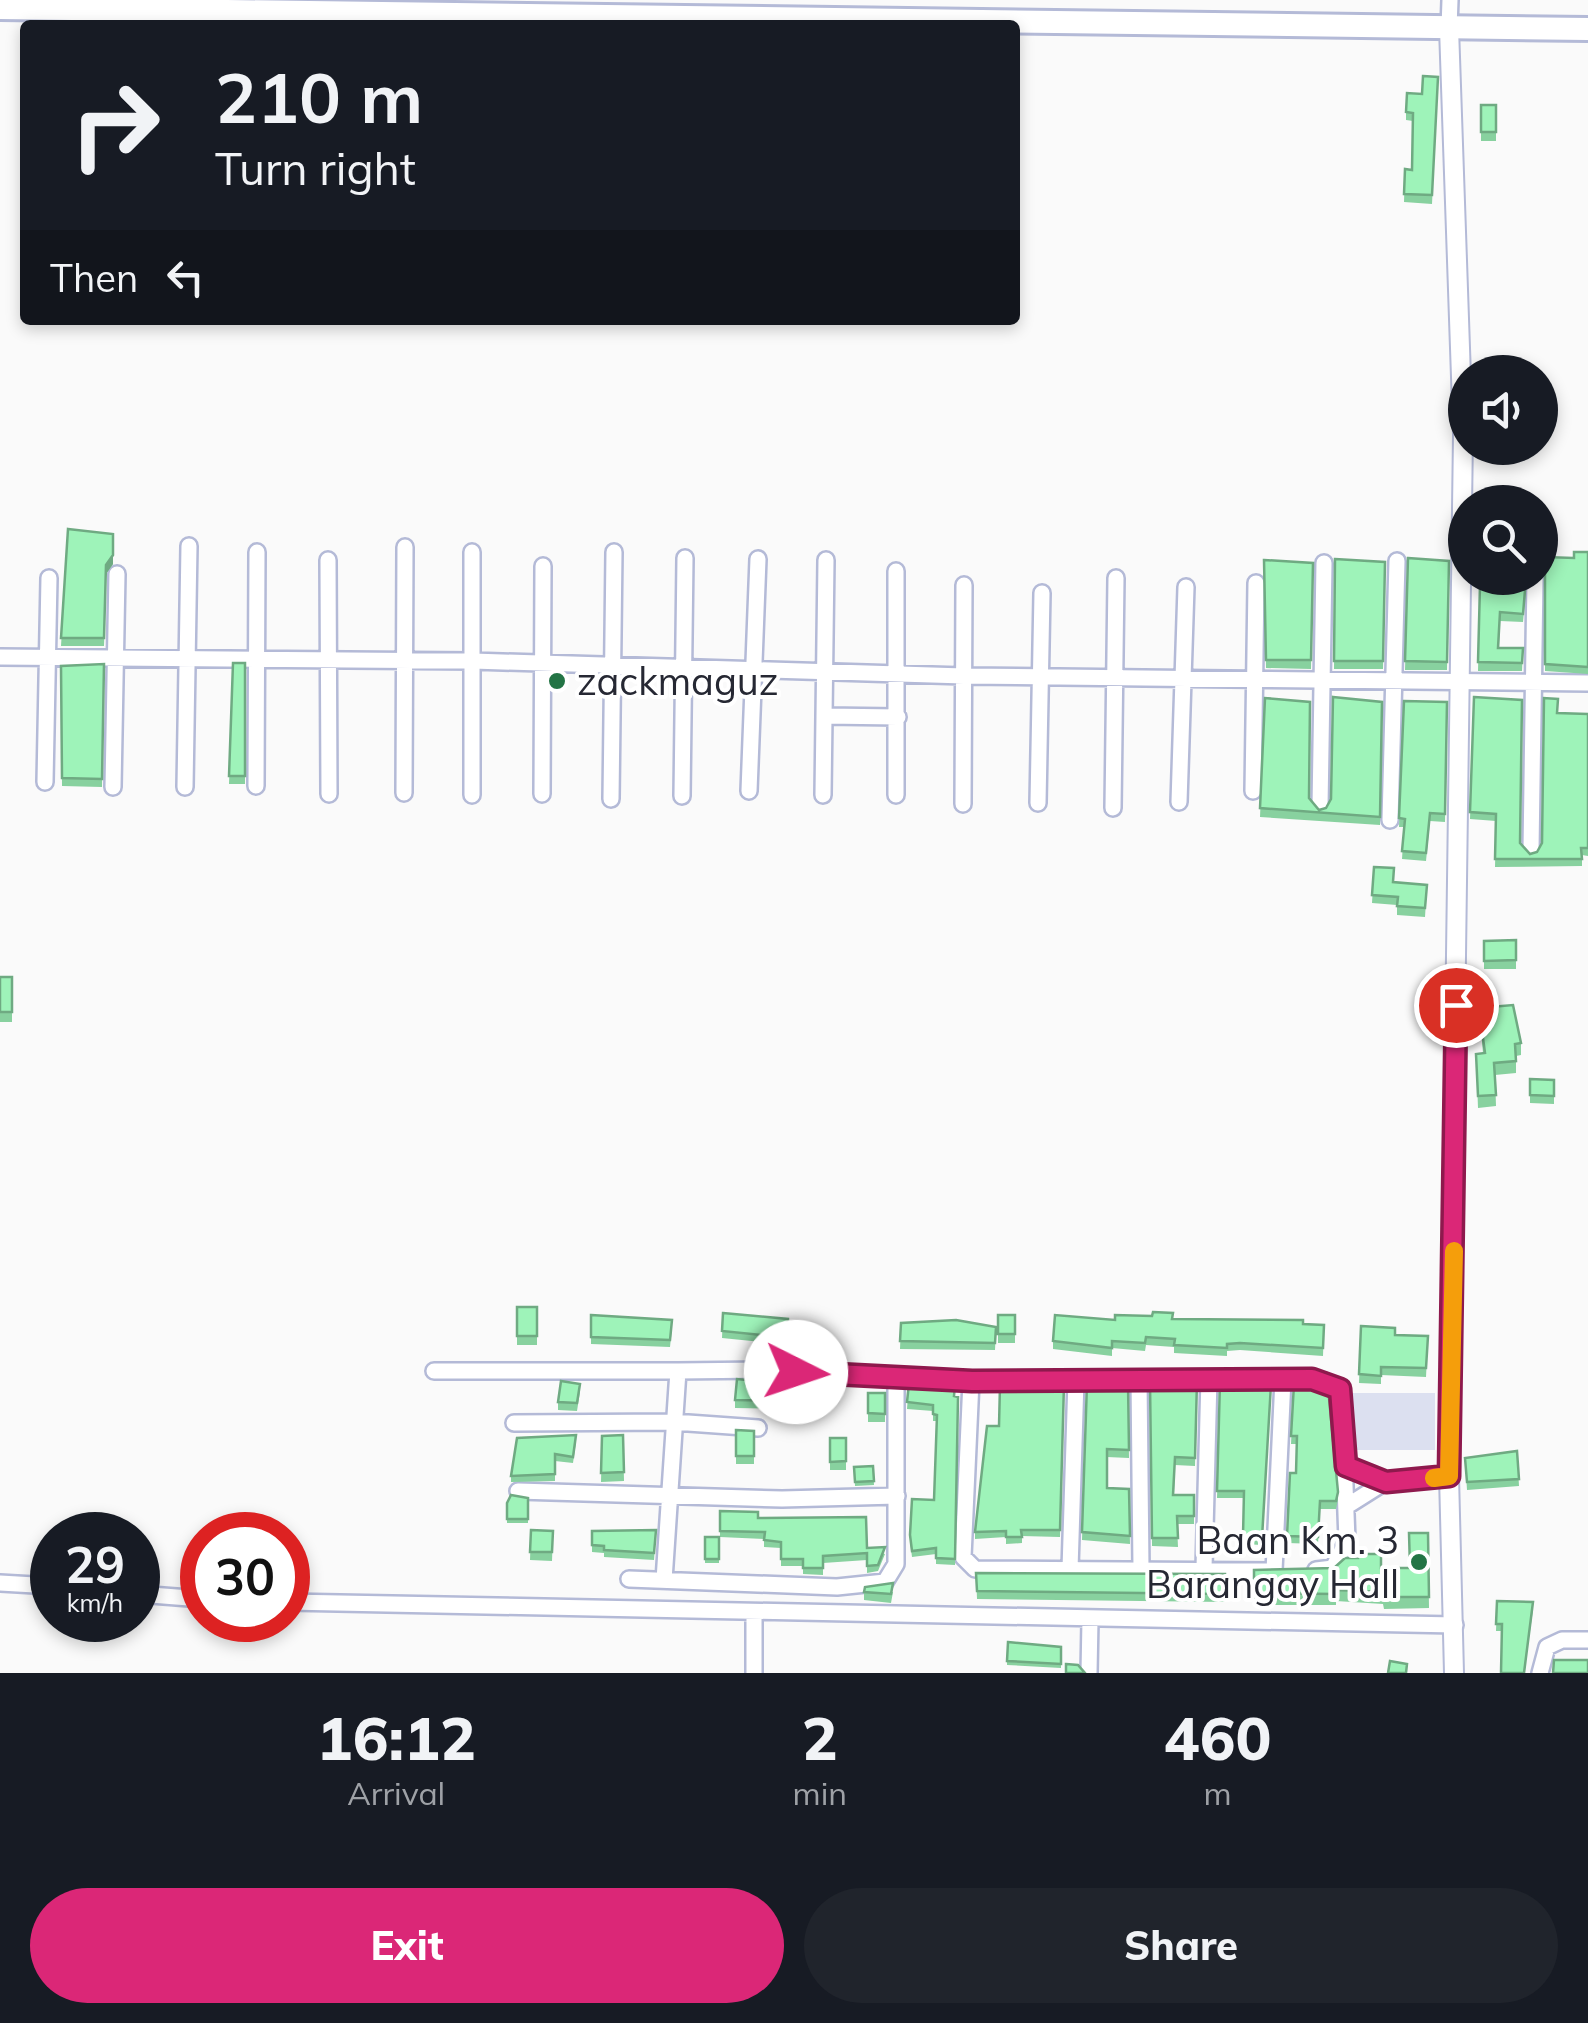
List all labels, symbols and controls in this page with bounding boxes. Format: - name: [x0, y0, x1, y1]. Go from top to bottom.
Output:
- text: 210 m: [215, 53, 423, 141]
- icon: right: [50, 60, 180, 190]
- text: Turn right: [215, 140, 416, 196]
- icon: left: [158, 250, 213, 305]
- text: Then: [50, 254, 138, 302]
- map controls: [1448, 355, 1558, 595]
- button: sound: [1448, 355, 1558, 465]
- button: search: [1448, 485, 1558, 595]
- place label: zackmaguz: [577, 657, 778, 705]
- marker: zackmaguz: [546, 670, 568, 692]
- pin: [1414, 963, 1499, 1048]
- icon: arrive: [1429, 978, 1484, 1033]
- position arrow: [744, 1320, 848, 1424]
- speed limit sign: 30: [180, 1512, 310, 1642]
- place label: Baan Km. 3 Barangay Hall: [1146, 1516, 1399, 1608]
- text: 29: [65, 1533, 125, 1596]
- marker: Baan Km. 3 Barangay Hall: [1408, 1551, 1430, 1573]
- text: km/h: [67, 1587, 123, 1618]
- text: 16:12: [316, 1700, 476, 1775]
- text: 2: [802, 1700, 838, 1775]
- text: 460: [1163, 1700, 1271, 1775]
- text: Arrival: [347, 1773, 445, 1813]
- text: min: [793, 1773, 847, 1813]
- text: m: [1203, 1773, 1232, 1813]
- button: Exit: [30, 1888, 784, 2003]
- button: Share: [804, 1888, 1558, 2003]

